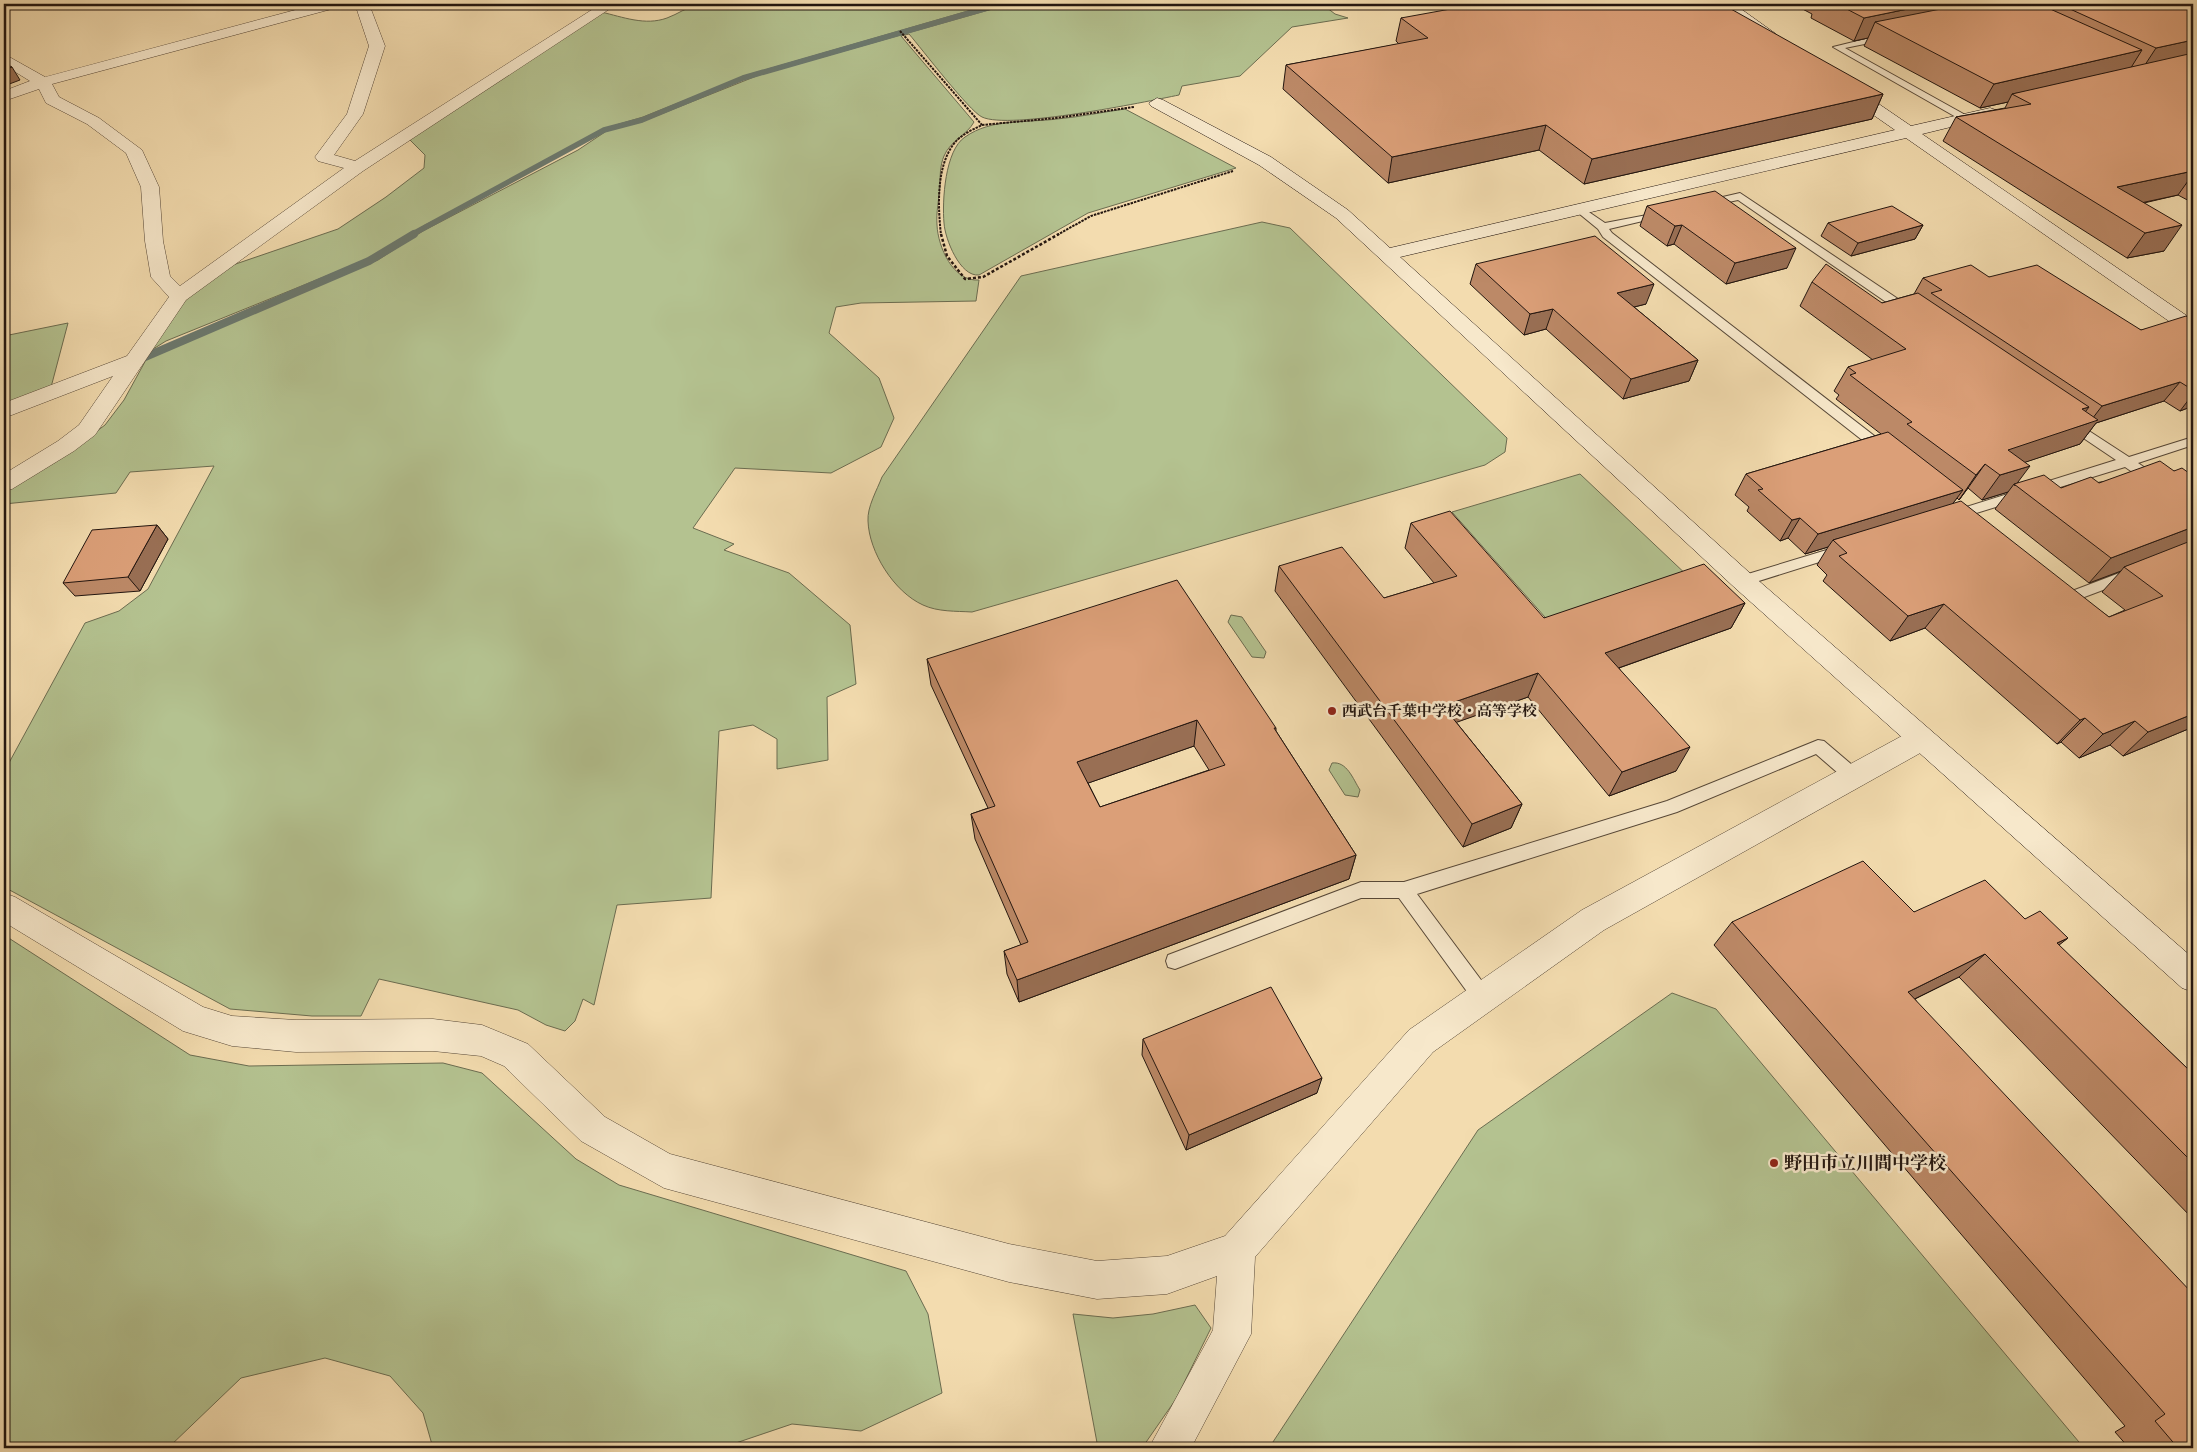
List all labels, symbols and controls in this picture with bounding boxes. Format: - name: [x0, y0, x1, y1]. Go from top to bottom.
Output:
- place label: 西武台千葉中学校・高等学校: [1342, 703, 1537, 720]
- marker: 西武台千葉中学校・高等学校: [1326, 705, 1338, 717]
- place label: 野田市立川間中学校: [1784, 1153, 1946, 1173]
- marker: 野田市立川間中学校: [1768, 1157, 1780, 1169]

